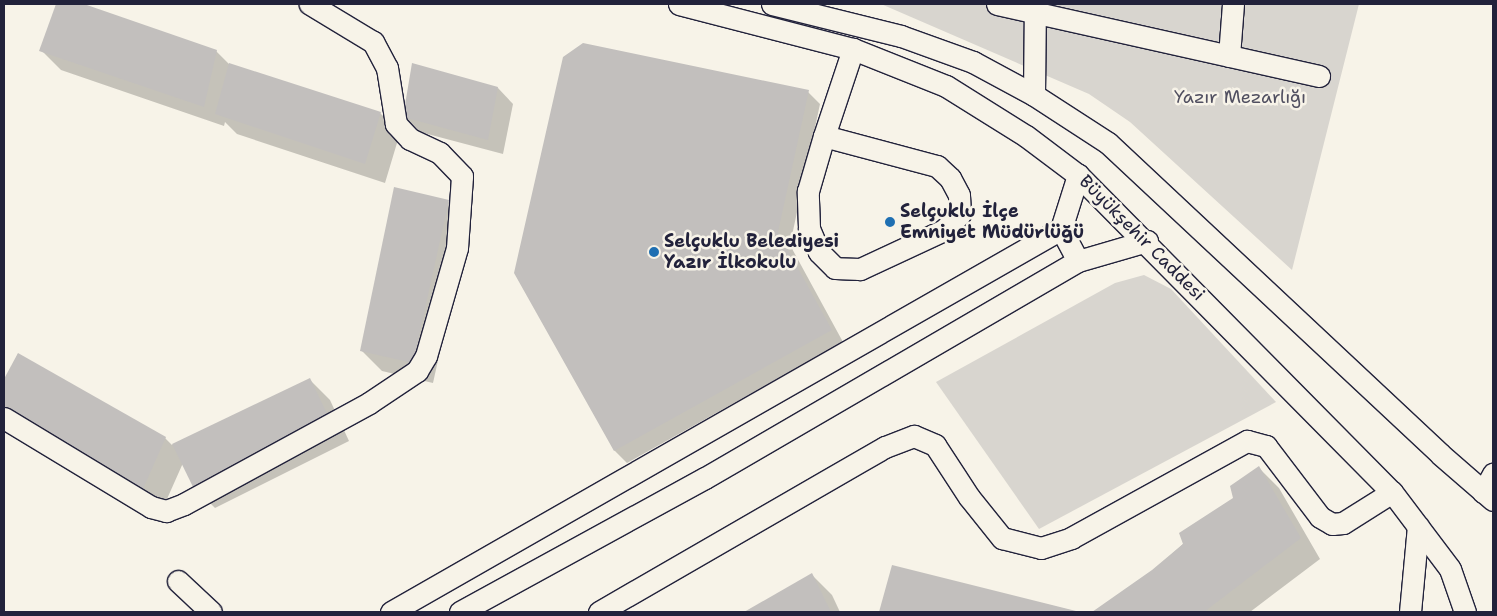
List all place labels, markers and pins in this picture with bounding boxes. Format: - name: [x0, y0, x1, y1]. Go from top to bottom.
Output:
- place label: Selçuklu İlçe Emniyet Müdürlüğü: [900, 201, 1084, 243]
- marker: Selçuklu İlçe Emniyet Müdürlüğü: [884, 216, 896, 228]
- place label: Selçuklu Belediyesi Yazır İlkokulu: [664, 231, 839, 274]
- marker: Selçuklu Belediyesi Yazır İlkokulu: [648, 246, 660, 258]

